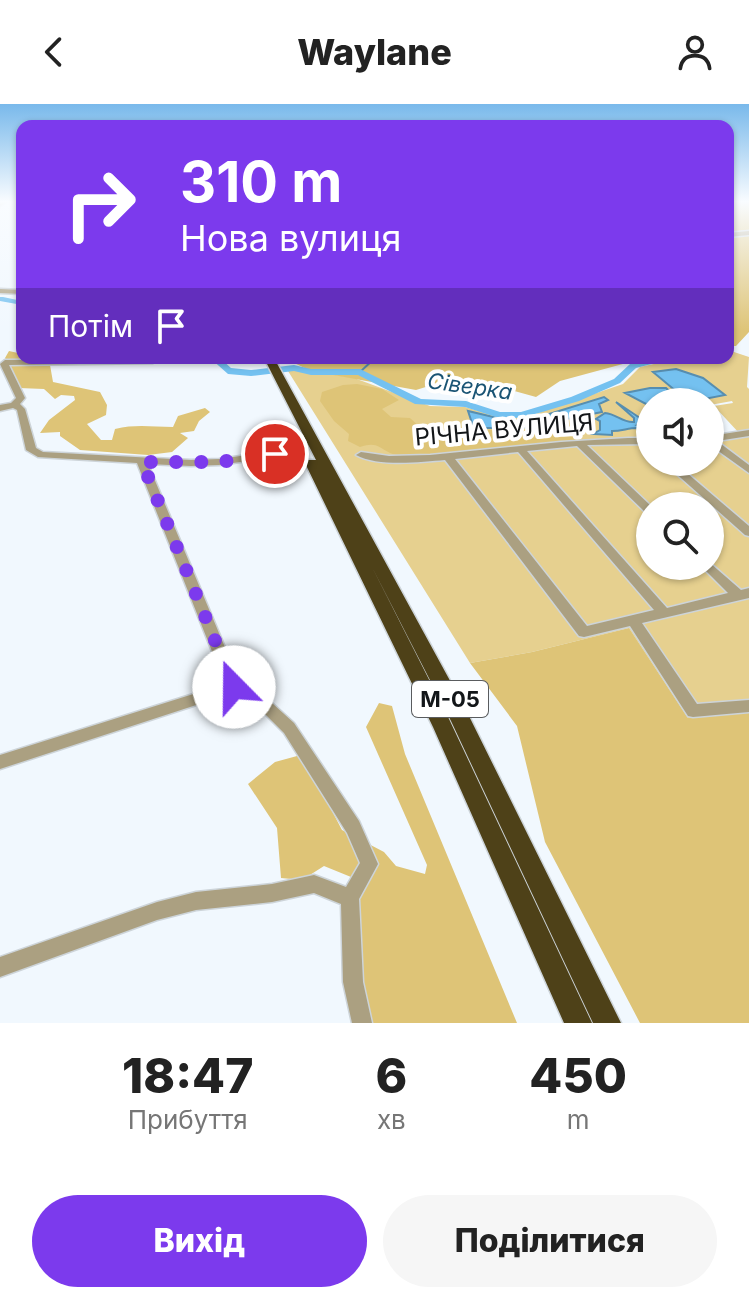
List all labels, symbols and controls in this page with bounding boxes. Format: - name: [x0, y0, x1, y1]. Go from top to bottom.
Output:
- icon: back: [32, 30, 76, 74]
- text: Waylane: [297, 30, 452, 74]
- icon: person: [673, 30, 717, 74]
- text: 310 m: [180, 148, 342, 216]
- icon: right: [48, 152, 152, 256]
- text: Нова вулиця: [180, 216, 401, 260]
- icon: arrive: [149, 304, 193, 348]
- text: Потім: [48, 308, 133, 344]
- water label: Сіверка: [426, 367, 514, 405]
- map controls: [636, 388, 724, 580]
- button: sound: [636, 388, 724, 476]
- street label: РІЧНА ВУЛИЦЯ: [413, 407, 595, 452]
- pin: [241, 420, 309, 488]
- icon: arrive: [253, 432, 297, 476]
- button: search: [636, 492, 724, 580]
- position arrow: [192, 645, 276, 729]
- road number: М-05: [412, 681, 488, 717]
- text: 18:47: [122, 1046, 253, 1105]
- text: 6: [375, 1046, 407, 1105]
- text: 450: [529, 1046, 627, 1105]
- text: Прибуття: [128, 1104, 248, 1135]
- text: хв: [377, 1104, 406, 1135]
- text: m: [567, 1104, 590, 1135]
- button: Вихід: [32, 1195, 367, 1287]
- button: Поділитися: [383, 1195, 717, 1287]

